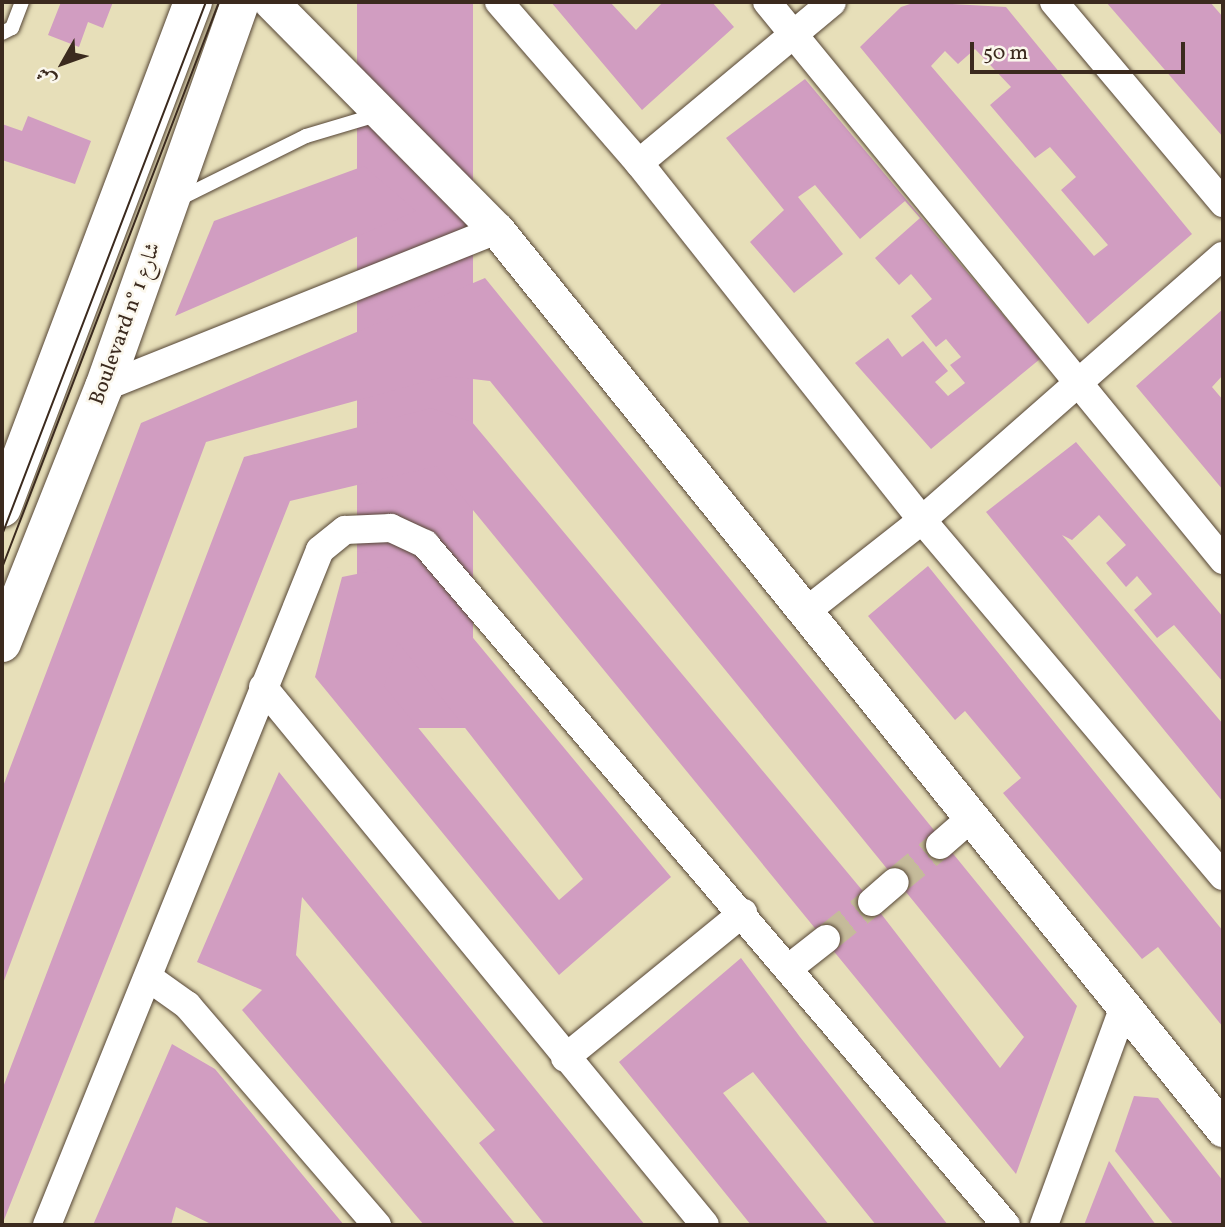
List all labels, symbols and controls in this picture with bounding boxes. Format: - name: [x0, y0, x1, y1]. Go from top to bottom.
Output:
- north arrow: [28, 28, 98, 98]
- scale bar: [973, 28, 1188, 72]
- text: 50 m: [983, 39, 1028, 68]
- text: ش: [31, 61, 63, 92]
- street label: Boulevard n° شارع 1: [85, 239, 167, 409]

